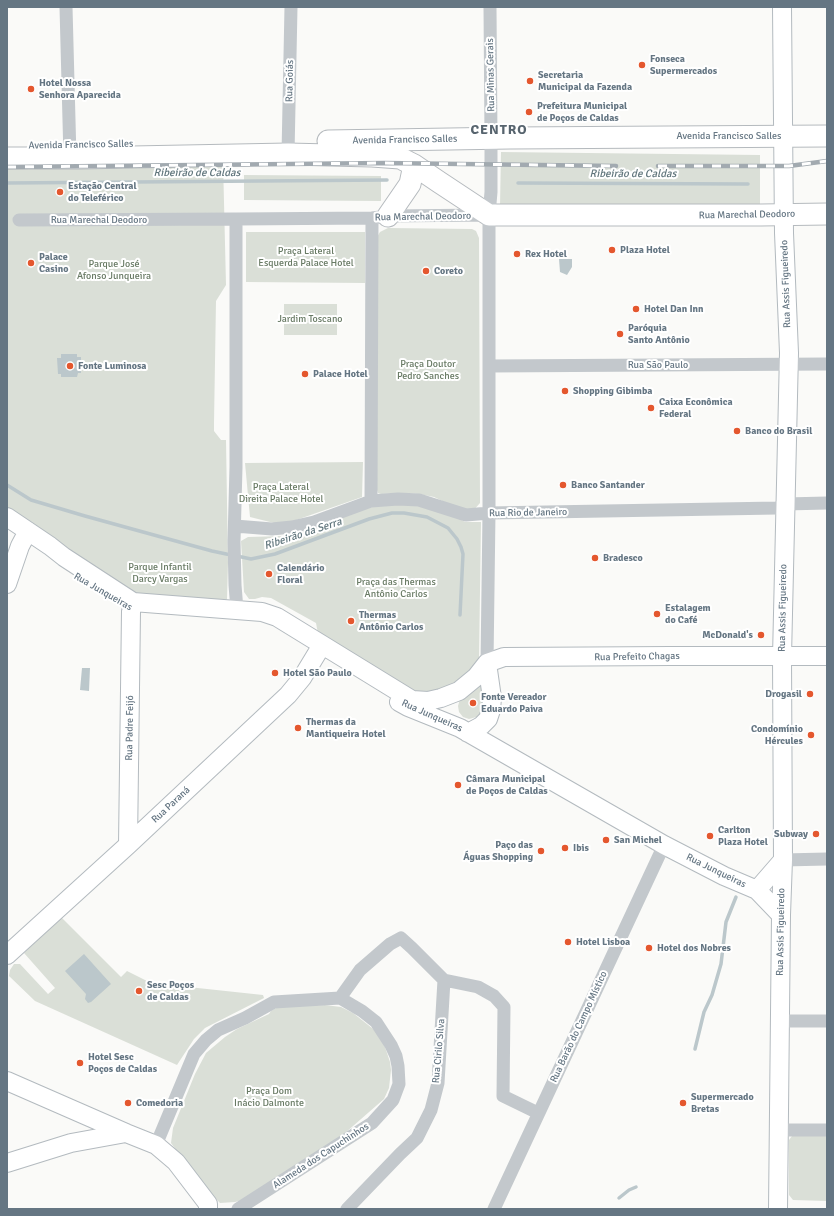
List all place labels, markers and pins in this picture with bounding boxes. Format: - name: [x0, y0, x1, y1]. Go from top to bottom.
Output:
- place label: Fonseca Supermercados: [650, 53, 717, 76]
- marker: Fonseca Supermercados: [637, 60, 647, 70]
- place label: Secretaria Municipal da Fazenda: [538, 69, 632, 92]
- marker: Secretaria Municipal da Fazenda: [525, 76, 535, 86]
- place label: Hotel Nossa Senhora Aparecida: [39, 77, 121, 100]
- marker: Hotel Nossa Senhora Aparecida: [26, 84, 36, 94]
- place label: Prefeitura Municipal de Poços de Caldas: [537, 100, 627, 124]
- marker: Prefeitura Municipal de Poços de Caldas: [524, 107, 534, 117]
- place label: Estação Central do Teleférico: [68, 180, 137, 204]
- marker: Estação Central do Teleférico: [55, 187, 65, 197]
- place label: Plaza Hotel: [620, 244, 670, 256]
- marker: Plaza Hotel: [607, 245, 617, 255]
- place label: Rex Hotel: [525, 248, 567, 260]
- marker: Rex Hotel: [512, 249, 522, 259]
- place label: Palace Casino: [39, 251, 68, 274]
- marker: Palace Casino: [26, 258, 36, 268]
- place label: Coreto: [434, 265, 463, 277]
- marker: Coreto: [421, 266, 431, 276]
- place label: Hotel Dan Inn: [644, 303, 703, 315]
- marker: Hotel Dan Inn: [631, 304, 641, 314]
- place label: Paróquia Santo Antônio: [628, 322, 690, 346]
- marker: Paróquia Santo Antônio: [615, 329, 625, 339]
- place label: Fonte Luminosa: [78, 360, 146, 372]
- marker: Fonte Luminosa: [65, 361, 75, 371]
- place label: Palace Hotel: [313, 368, 368, 380]
- marker: Palace Hotel: [300, 369, 310, 379]
- place label: Shopping Gibimba: [573, 385, 652, 397]
- marker: Shopping Gibimba: [560, 386, 570, 396]
- place label: Caixa Econômica Federal: [659, 396, 733, 420]
- marker: Caixa Econômica Federal: [646, 403, 656, 413]
- place label: Banco do Brasil: [745, 425, 812, 437]
- marker: Banco do Brasil: [732, 426, 742, 436]
- place label: Banco Santander: [571, 479, 645, 491]
- marker: Banco Santander: [558, 480, 568, 490]
- place label: Bradesco: [603, 552, 643, 564]
- marker: Bradesco: [590, 553, 600, 563]
- place label: Calendário Floral: [277, 562, 325, 586]
- marker: Calendário Floral: [264, 569, 274, 579]
- place label: Estalagem do Café: [665, 602, 711, 626]
- place label: Thermas Antônio Carlos: [359, 609, 423, 632]
- marker: Estalagem do Café: [652, 609, 662, 619]
- marker: Thermas Antônio Carlos: [346, 616, 356, 626]
- place label: McDonald's: [702, 629, 753, 641]
- marker: McDonald's: [756, 630, 766, 640]
- place label: Hotel São Paulo: [283, 667, 352, 679]
- marker: Hotel São Paulo: [270, 668, 280, 678]
- place label: Drogasil: [765, 688, 802, 700]
- marker: Drogasil: [805, 689, 815, 699]
- place label: Fonte Vereador Eduardo Paiva: [481, 691, 547, 714]
- marker: Fonte Vereador Eduardo Paiva: [468, 698, 478, 708]
- place label: Thermas da Mantiqueira Hotel: [306, 716, 386, 740]
- marker: Thermas da Mantiqueira Hotel: [293, 723, 303, 733]
- place label: Condomínio Hércules: [751, 723, 803, 746]
- marker: Condomínio Hércules: [806, 730, 816, 740]
- place label: Câmara Municipal de Poços de Caldas: [466, 773, 548, 796]
- marker: Câmara Municipal de Poços de Caldas: [453, 780, 463, 790]
- place label: Carlton Plaza Hotel: [718, 824, 768, 848]
- place label: Subway: [774, 828, 808, 840]
- marker: Subway: [811, 829, 821, 839]
- marker: Carlton Plaza Hotel: [705, 831, 715, 841]
- place label: San Michel: [614, 834, 662, 846]
- marker: San Michel: [601, 835, 611, 845]
- place label: Paço das Águas Shopping: [463, 839, 533, 862]
- place label: Ibis: [573, 842, 589, 854]
- marker: Ibis: [560, 843, 570, 853]
- marker: Paço das Águas Shopping: [536, 846, 546, 856]
- place label: Hotel Lisboa: [576, 936, 630, 948]
- marker: Hotel Lisboa: [563, 937, 573, 947]
- place label: Hotel dos Nobres: [657, 942, 731, 954]
- marker: Hotel dos Nobres: [644, 943, 654, 953]
- place label: Sesc Poços de Caldas: [147, 979, 194, 1002]
- marker: Sesc Poços de Caldas: [134, 986, 144, 996]
- place label: Hotel Sesc Poços de Caldas: [88, 1051, 157, 1074]
- marker: Hotel Sesc Poços de Caldas: [75, 1058, 85, 1068]
- place label: Supermercado Bretas: [691, 1091, 754, 1114]
- place label: Comedoria: [136, 1097, 183, 1109]
- marker: Comedoria: [123, 1098, 133, 1108]
- marker: Supermercado Bretas: [678, 1098, 688, 1108]

